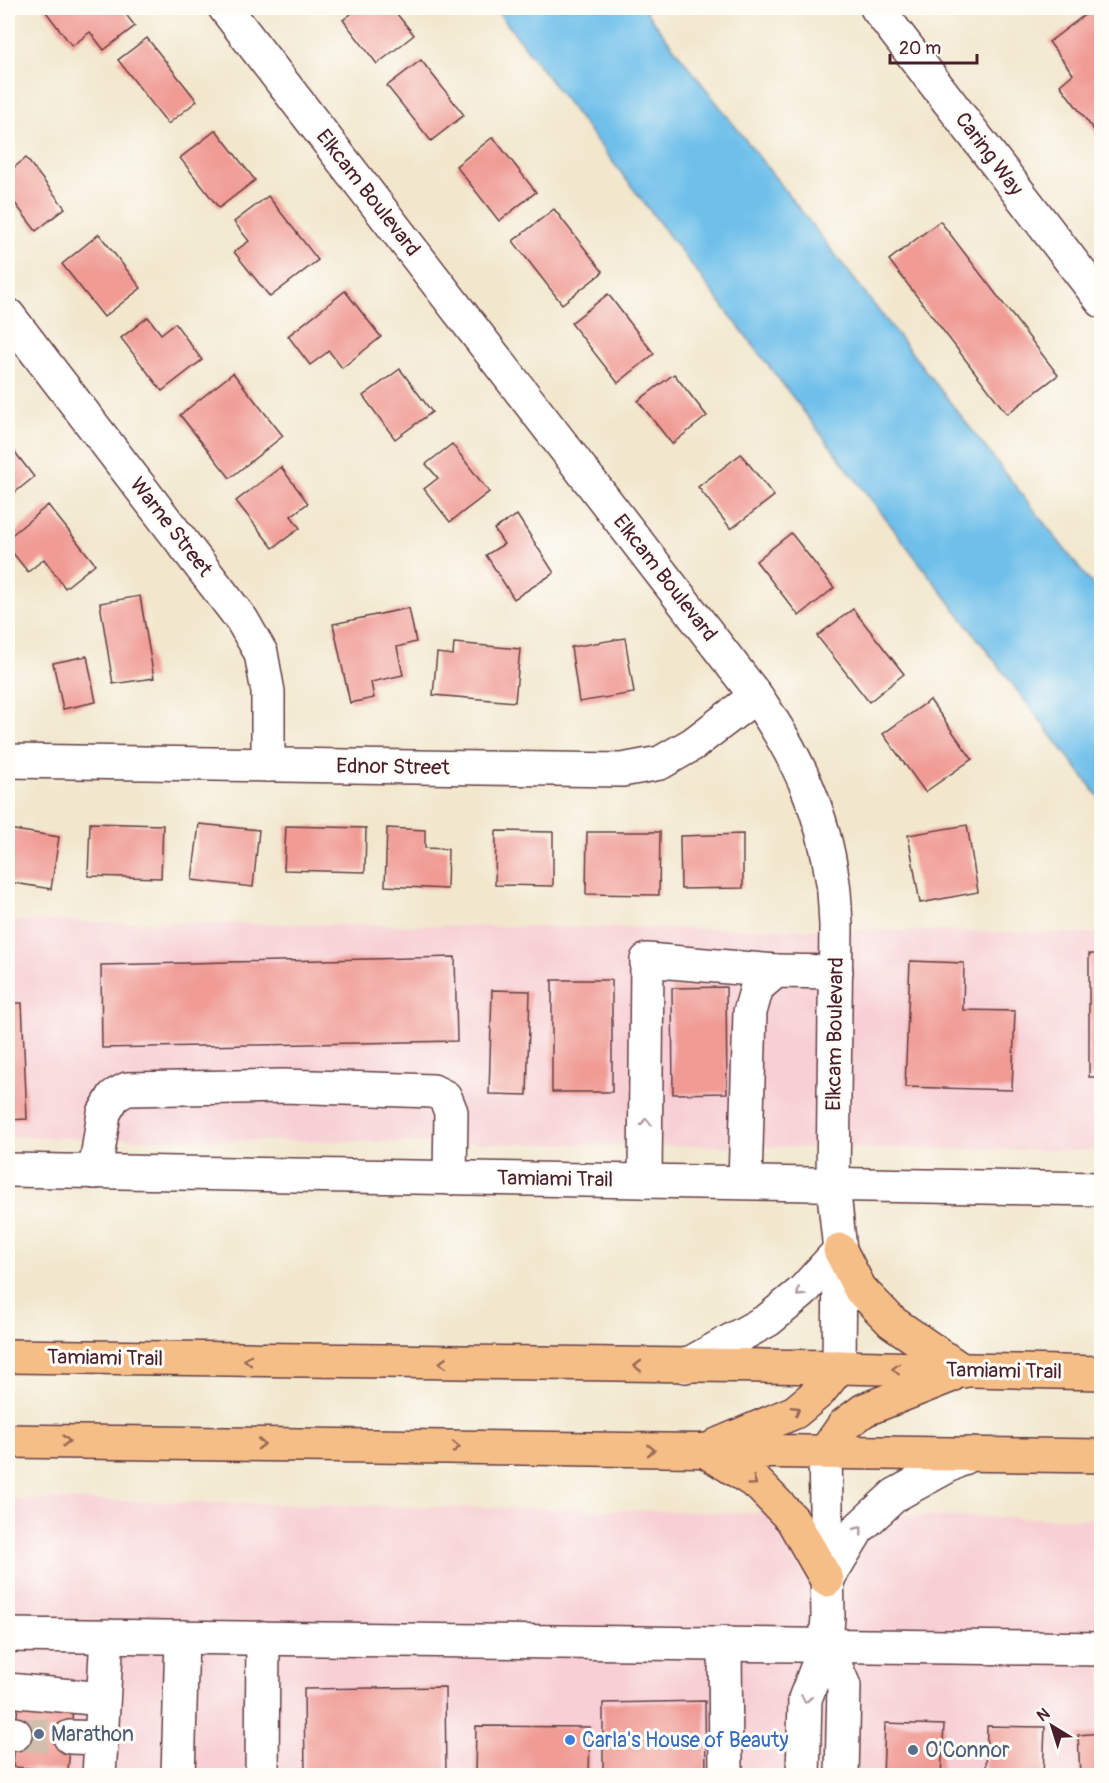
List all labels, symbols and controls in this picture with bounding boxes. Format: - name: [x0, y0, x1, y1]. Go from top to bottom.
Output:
- scale bar: [890, 27, 977, 65]
- text: 20 m: [899, 37, 941, 60]
- street label: Caring Way: [949, 107, 1029, 201]
- street label: Elkcam Boulevard: [310, 124, 426, 262]
- street label: Warne Street: [124, 472, 219, 583]
- street label: Elkcam Boulevard: [607, 509, 723, 647]
- street label: Ednor Street: [336, 753, 451, 782]
- street label: Elkcam Boulevard: [820, 957, 850, 1111]
- one-way arrow: [640, 1118, 652, 1127]
- street label: Tamiami Trail: [497, 1164, 613, 1194]
- one-way arrow: [796, 1286, 807, 1297]
- street label: Tamiami Trail: [47, 1343, 163, 1373]
- one-way arrow: [244, 1354, 253, 1366]
- street label: Tamiami Trail: [946, 1356, 1062, 1386]
- one-way arrow: [439, 1357, 448, 1369]
- one-way arrow: [634, 1359, 643, 1372]
- one-way arrow: [892, 1362, 901, 1375]
- one-way arrow: [789, 1406, 800, 1417]
- one-way arrow: [61, 1435, 70, 1448]
- one-way arrow: [256, 1438, 265, 1450]
- one-way arrow: [451, 1441, 460, 1453]
- one-way arrow: [646, 1443, 655, 1456]
- one-way arrow: [747, 1475, 758, 1486]
- one-way arrow: [851, 1526, 862, 1537]
- one-way arrow: [800, 1694, 813, 1704]
- north arrow: [1022, 1696, 1082, 1756]
- text: N: [1033, 1704, 1054, 1726]
- place label: Marathon: [51, 1721, 134, 1748]
- marker: Marathon: [32, 1727, 46, 1741]
- place label: Carla's House of Beauty: [582, 1727, 788, 1754]
- marker: Carla's House of Beauty: [563, 1733, 577, 1747]
- place label: O'Connor: [925, 1737, 1010, 1764]
- marker: O'Connor: [906, 1743, 920, 1757]

